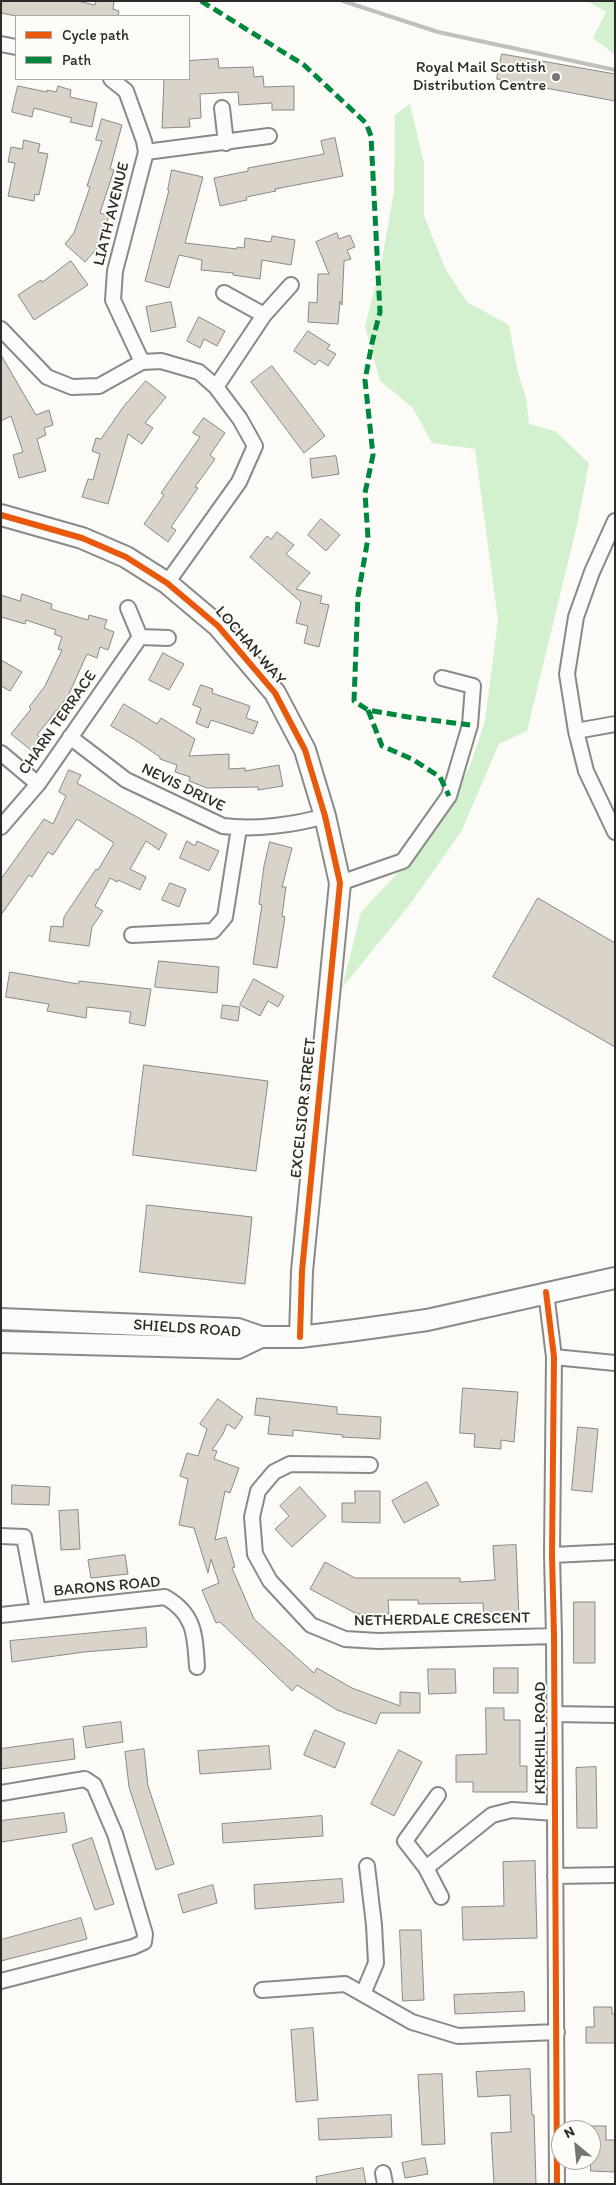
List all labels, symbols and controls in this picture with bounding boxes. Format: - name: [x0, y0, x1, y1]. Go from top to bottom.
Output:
- legend: [15, 15, 190, 80]
- text: Cycle path: [62, 26, 129, 44]
- text: Path: [62, 51, 91, 69]
- place label: Royal Mail Scottish Distribution Centre: [413, 58, 546, 96]
- marker: Royal Mail Scottish Distribution Centre: [550, 71, 562, 83]
- street label: LIATH AVENUE: [90, 160, 134, 268]
- street label: LOCHAN WAY: [211, 603, 289, 689]
- street label: CHARN TERRACE: [15, 667, 101, 779]
- street label: NEVIS DRIVE: [138, 759, 228, 817]
- street label: EXCELSIOR STREET: [287, 1037, 321, 1179]
- street label: SHIELDS ROAD: [133, 1316, 241, 1342]
- street label: BARONS ROAD: [53, 1573, 161, 1601]
- street label: NETHERDALE CRESCENT: [354, 1609, 530, 1631]
- street label: KIRKHILL ROAD: [531, 1682, 551, 1794]
- north arrow: [551, 2120, 601, 2170]
- text: N: [561, 2122, 577, 2142]

